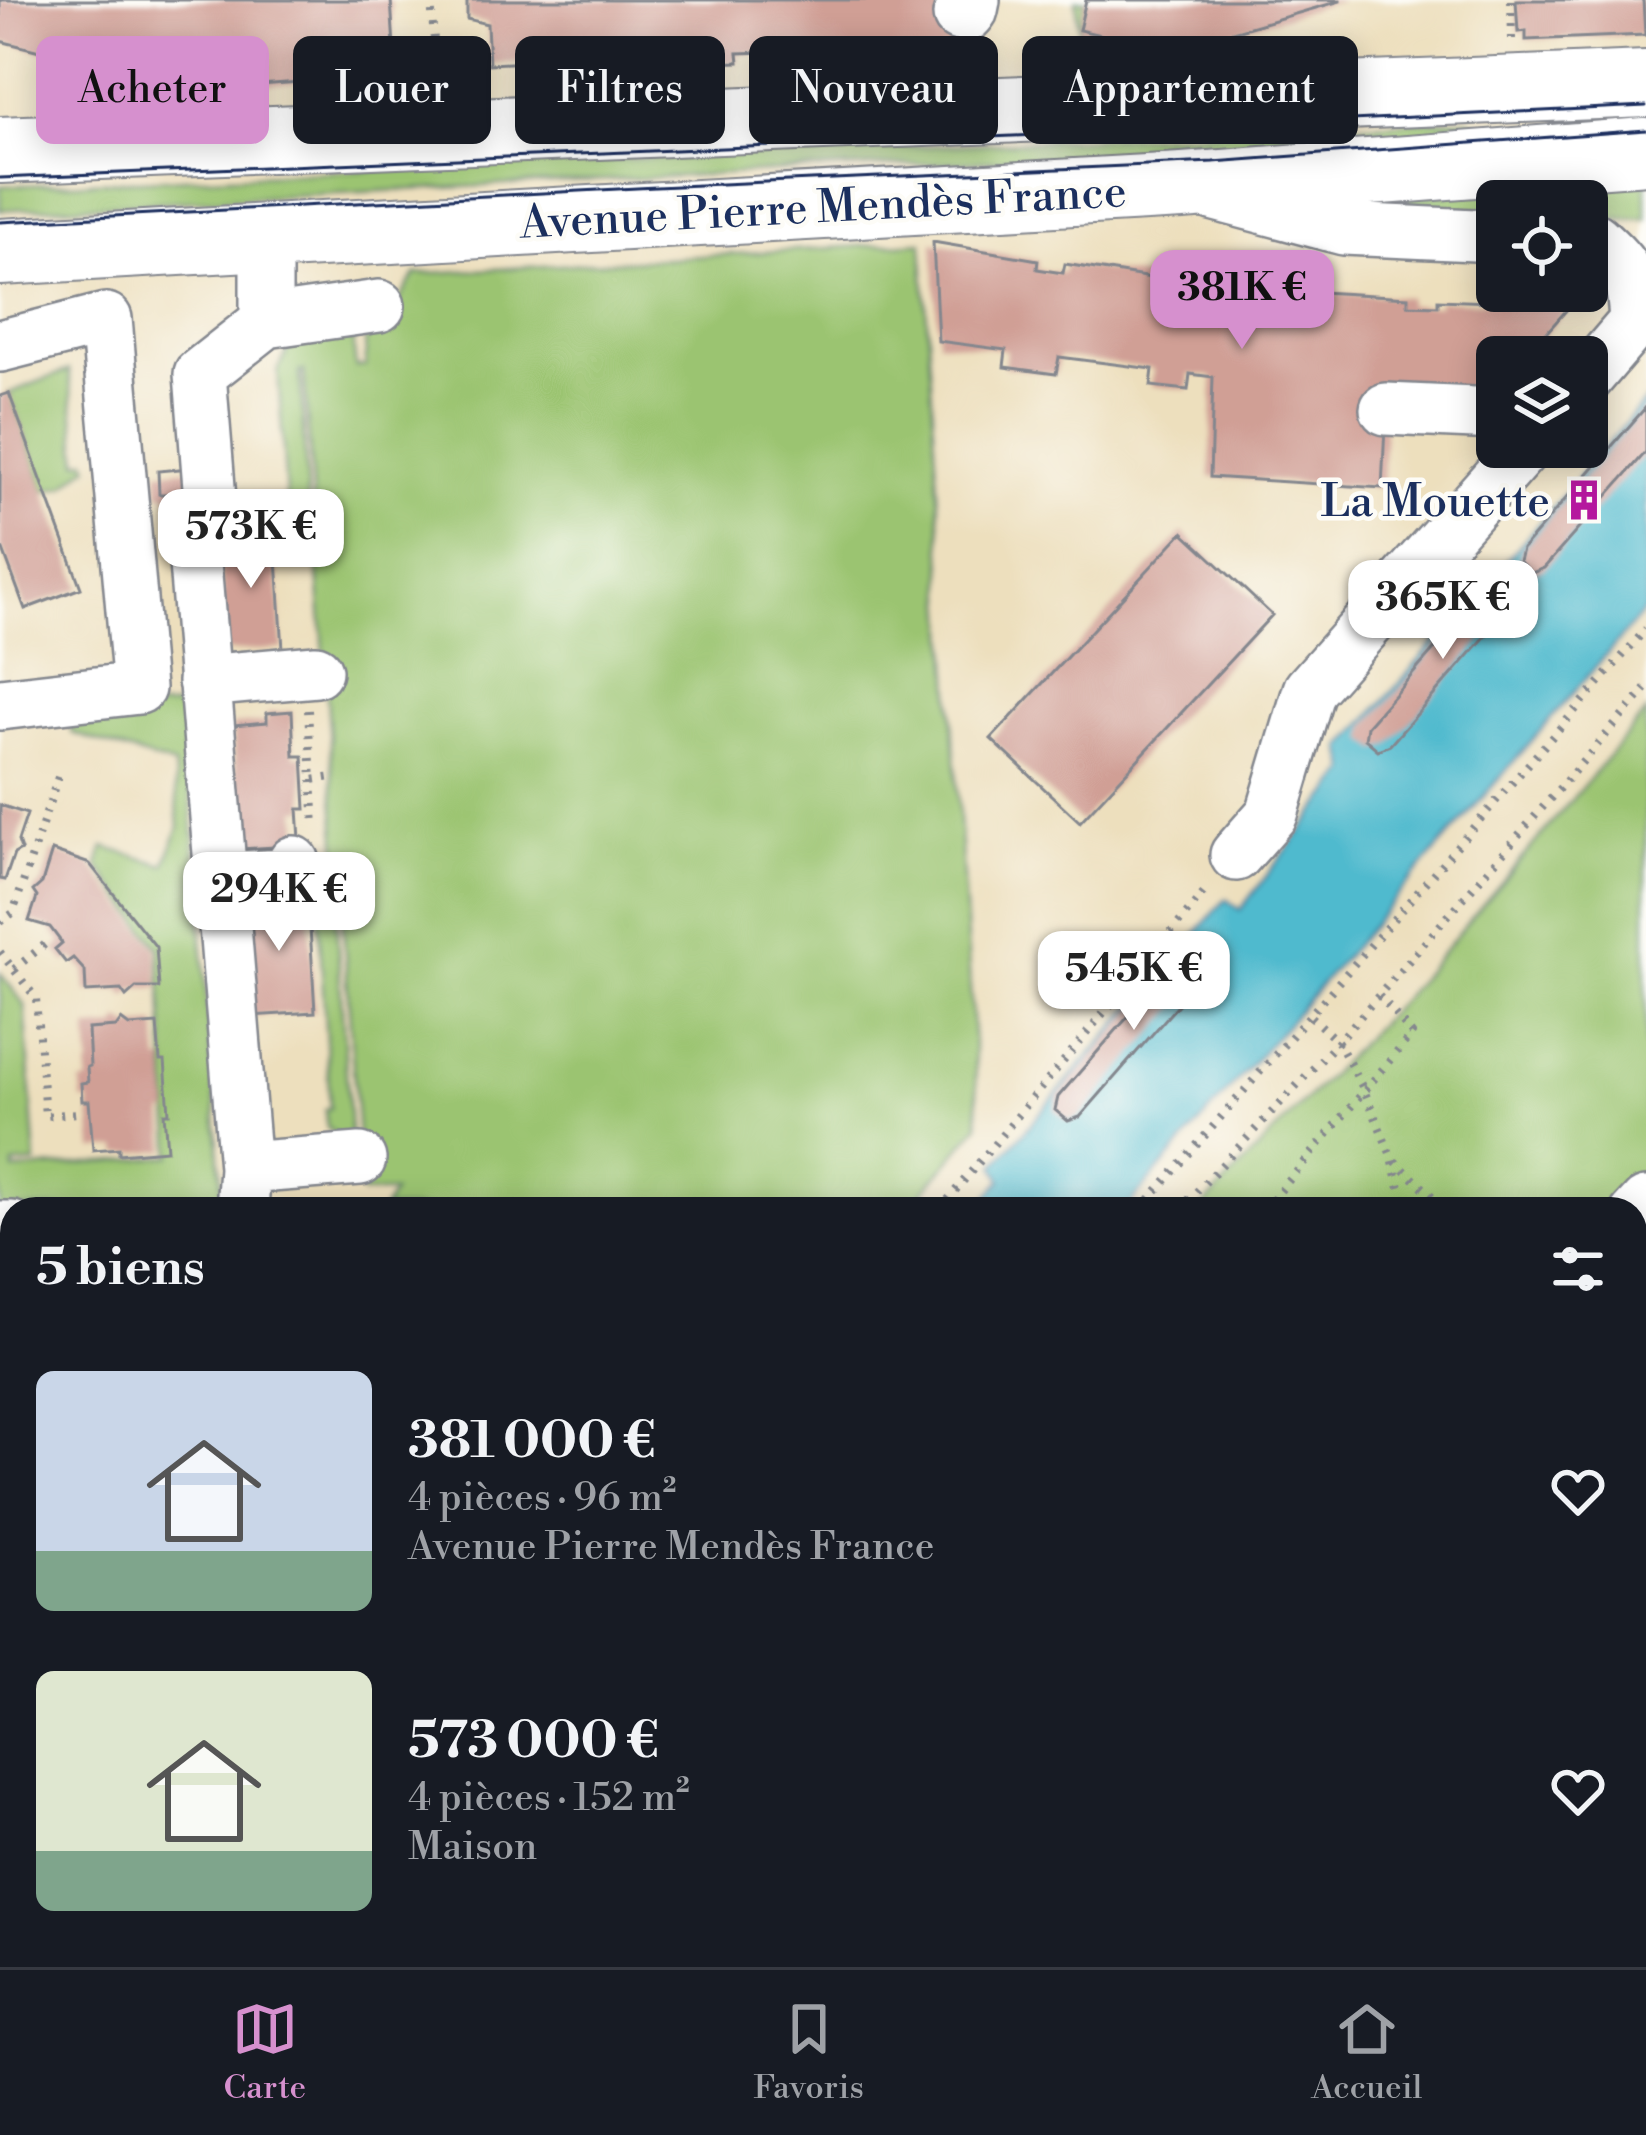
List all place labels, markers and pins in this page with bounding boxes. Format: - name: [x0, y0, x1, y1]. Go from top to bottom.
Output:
- pin: 381K €: [1144, 250, 1340, 352]
- place label: La Mouette: [1320, 474, 1550, 531]
- building icon: La Mouette: [1561, 477, 1607, 523]
- pin: 573K €: [153, 489, 349, 591]
- pin: 365K €: [1345, 560, 1541, 662]
- pin: 294K €: [181, 852, 377, 954]
- pin: 545K €: [1036, 931, 1232, 1033]

